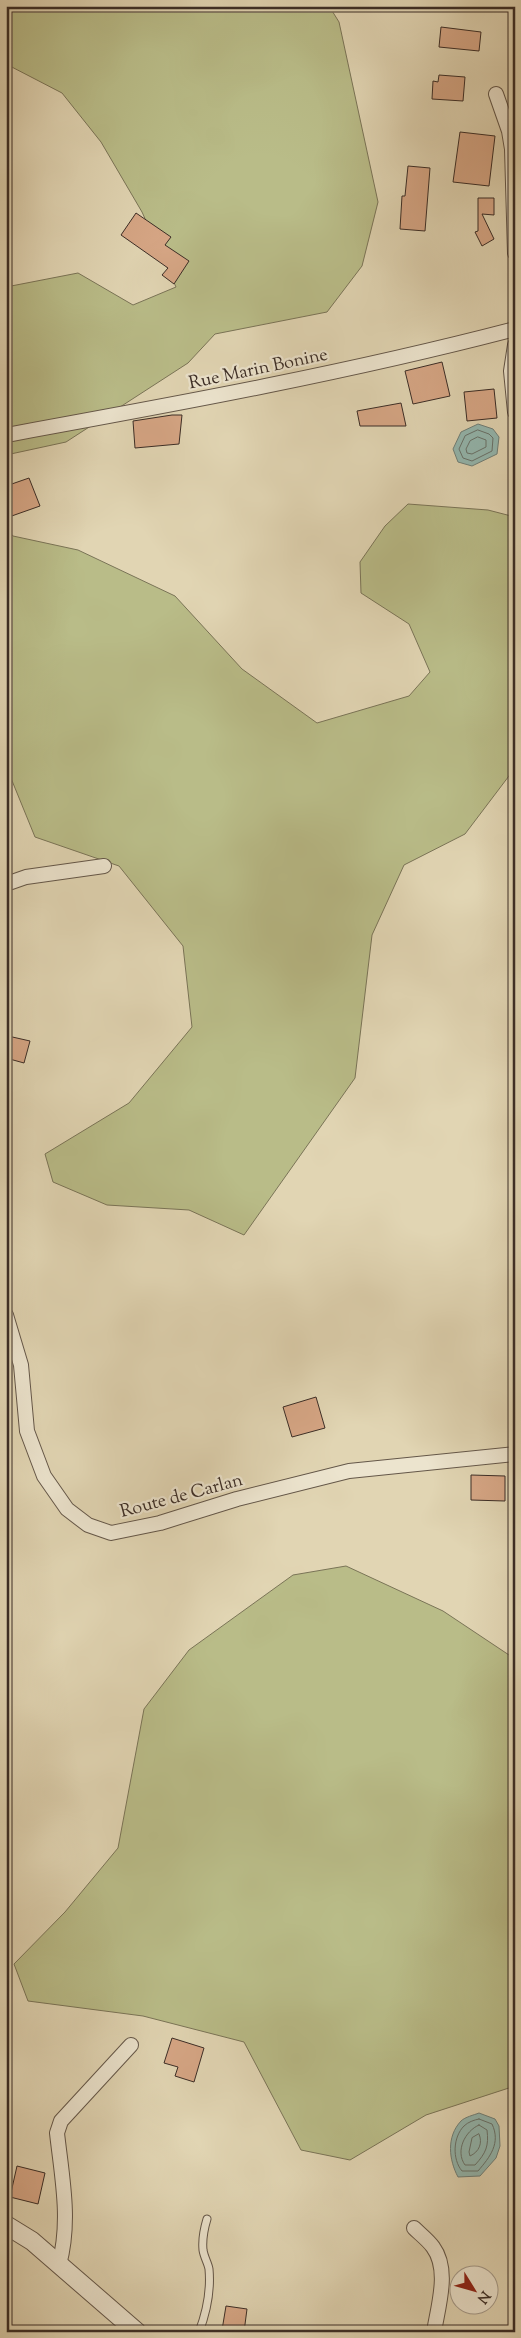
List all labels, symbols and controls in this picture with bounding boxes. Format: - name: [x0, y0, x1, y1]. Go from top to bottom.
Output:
- street label: Rue Marin Bonine: [186, 343, 330, 397]
- street label: Route de Carlan: [117, 1468, 246, 1526]
- north arrow: [448, 2266, 498, 2316]
- text: N: [471, 2286, 494, 2307]

